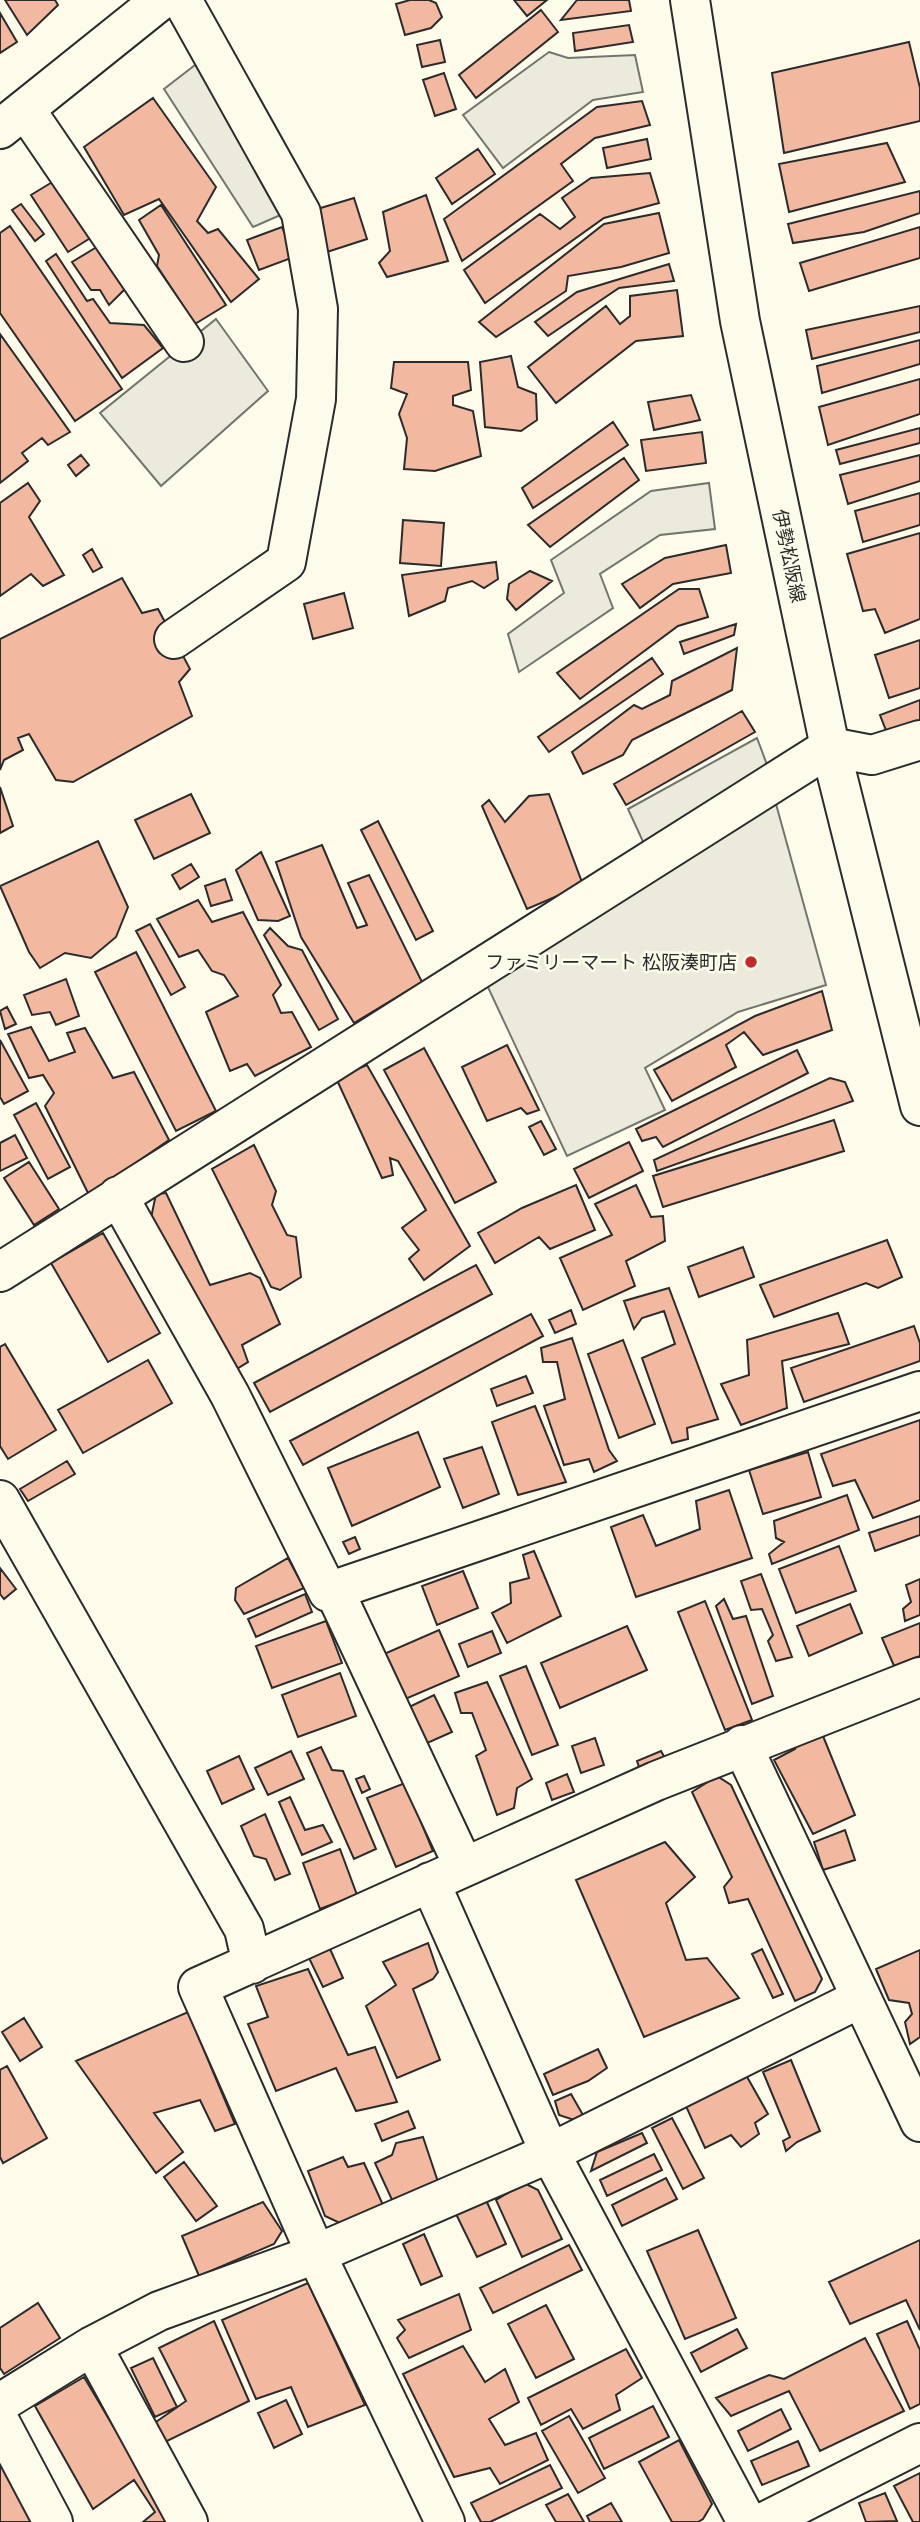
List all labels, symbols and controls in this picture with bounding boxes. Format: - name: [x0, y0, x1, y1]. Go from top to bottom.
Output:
- street label: 伊勢松阪線: [768, 507, 810, 605]
- place label: ファミリーマート 松阪湊町店: [485, 951, 737, 974]
- marker: ファミリーマート 松阪湊町店: [743, 954, 759, 970]

